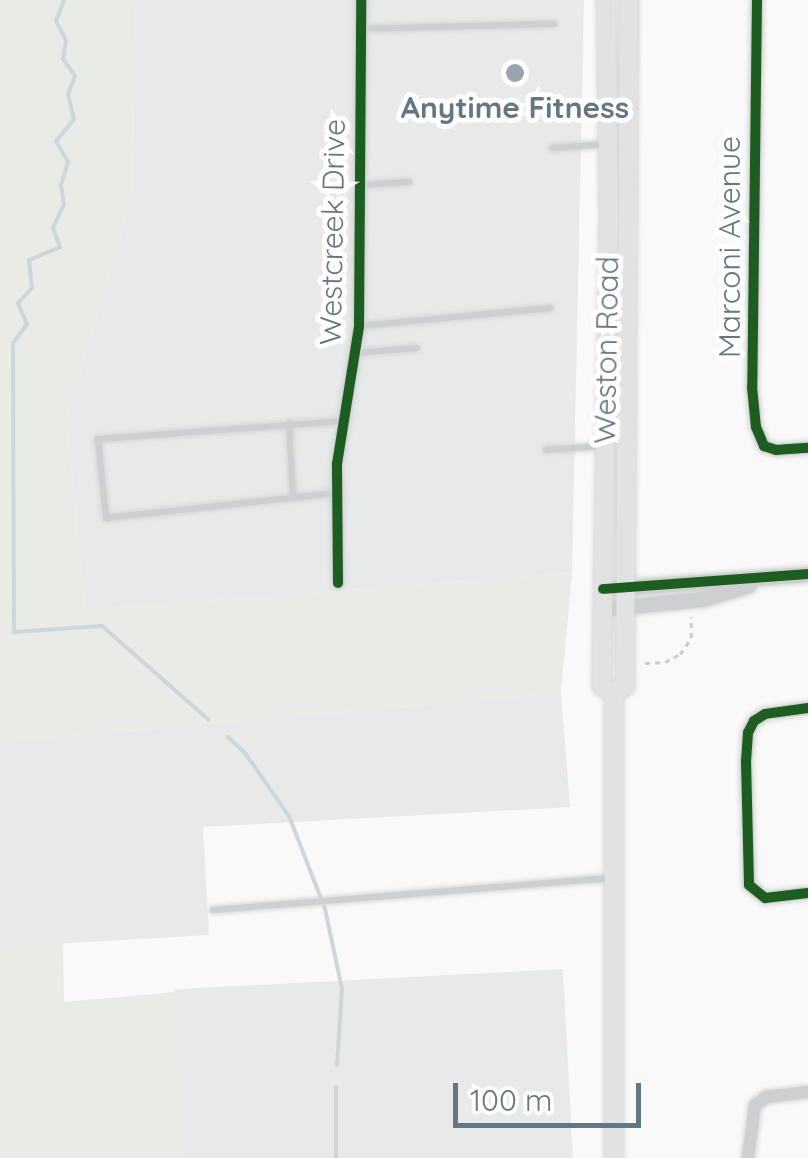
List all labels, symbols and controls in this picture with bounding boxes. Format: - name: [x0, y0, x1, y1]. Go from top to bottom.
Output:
- marker: Anytime Fitness: [504, 62, 526, 84]
- place label: Anytime Fitness: [401, 89, 629, 125]
- street label: Westcreek Drive: [312, 119, 352, 345]
- street label: Marconi Avenue: [711, 136, 747, 358]
- street label: Weston Road: [586, 256, 626, 444]
- scale bar: [458, 1063, 646, 1125]
- text: 100 m: [470, 1081, 552, 1119]

